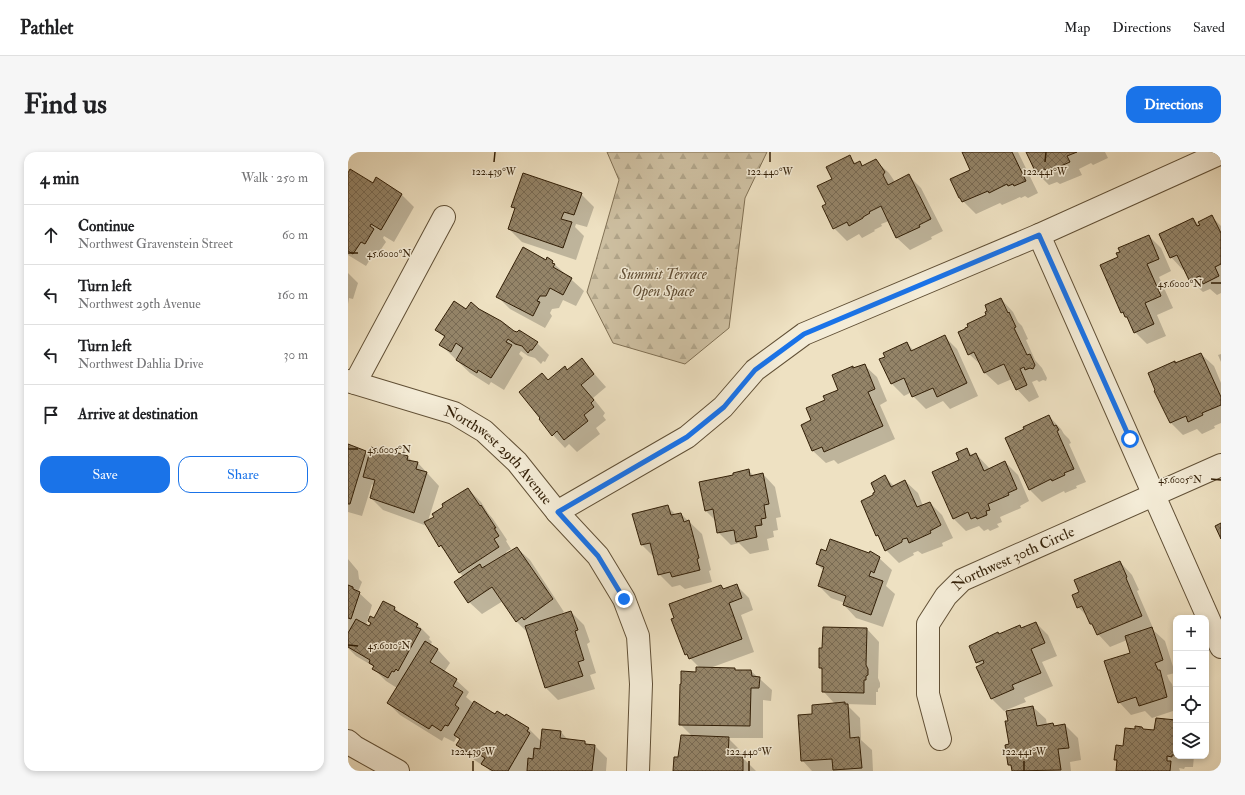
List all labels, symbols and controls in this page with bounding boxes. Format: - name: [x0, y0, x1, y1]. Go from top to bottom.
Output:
- text: Pathlet: [20, 16, 74, 40]
- text: Map: [1064, 19, 1090, 36]
- text: Directions: [1112, 19, 1171, 36]
- text: Saved: [1193, 19, 1225, 36]
- button: Directions: [1126, 86, 1221, 123]
- text: Find us: [24, 87, 107, 122]
- text: 122.439°W: [472, 166, 517, 178]
- text: 122.440°W: [747, 166, 794, 178]
- text: 122.441°W: [1023, 166, 1068, 178]
- text: 4 min: [40, 168, 79, 189]
- text: Walk · 250 m: [241, 170, 308, 186]
- text: Continue: [78, 217, 134, 236]
- icon: ahead: [40, 224, 62, 246]
- text: 60 m: [282, 227, 308, 243]
- text: Northwest Gravenstein Street: [78, 236, 233, 252]
- text: 45.6000°N: [367, 248, 411, 260]
- park label: Summit Terrace Open Space: [618, 265, 708, 301]
- text: Turn left: [78, 277, 132, 296]
- text: 45.6000°N: [1158, 278, 1202, 290]
- icon: left: [40, 284, 62, 306]
- text: 160 m: [277, 287, 308, 303]
- text: Northwest 29th Avenue: [78, 296, 201, 312]
- text: Turn left: [78, 337, 132, 356]
- icon: left: [40, 344, 62, 366]
- text: 30 m: [284, 347, 308, 363]
- text: Northwest Dahlia Drive: [78, 356, 203, 372]
- street label: Northwest 29th Avenue: [442, 402, 556, 509]
- icon: arrive: [40, 404, 62, 426]
- text: Arrive at destination: [78, 405, 198, 424]
- route start: [1121, 430, 1139, 448]
- text: 45.6005°N: [367, 444, 411, 456]
- button: Save: [40, 456, 170, 493]
- button: Share: [178, 456, 308, 493]
- text: 45.6005°N: [1158, 474, 1202, 486]
- street label: Northwest 30th Circle: [948, 522, 1078, 595]
- route end: [615, 590, 633, 608]
- map controls: [1173, 615, 1209, 759]
- button: +: [1173, 615, 1209, 651]
- text: 45.6010°N: [368, 640, 410, 652]
- button: −: [1173, 651, 1209, 687]
- button: locate: [1173, 687, 1209, 723]
- button: layers: [1173, 723, 1209, 759]
- text: 122.439°W: [451, 746, 496, 758]
- text: 122.440°W: [726, 746, 773, 758]
- text: 122.441°W: [1002, 746, 1047, 758]

